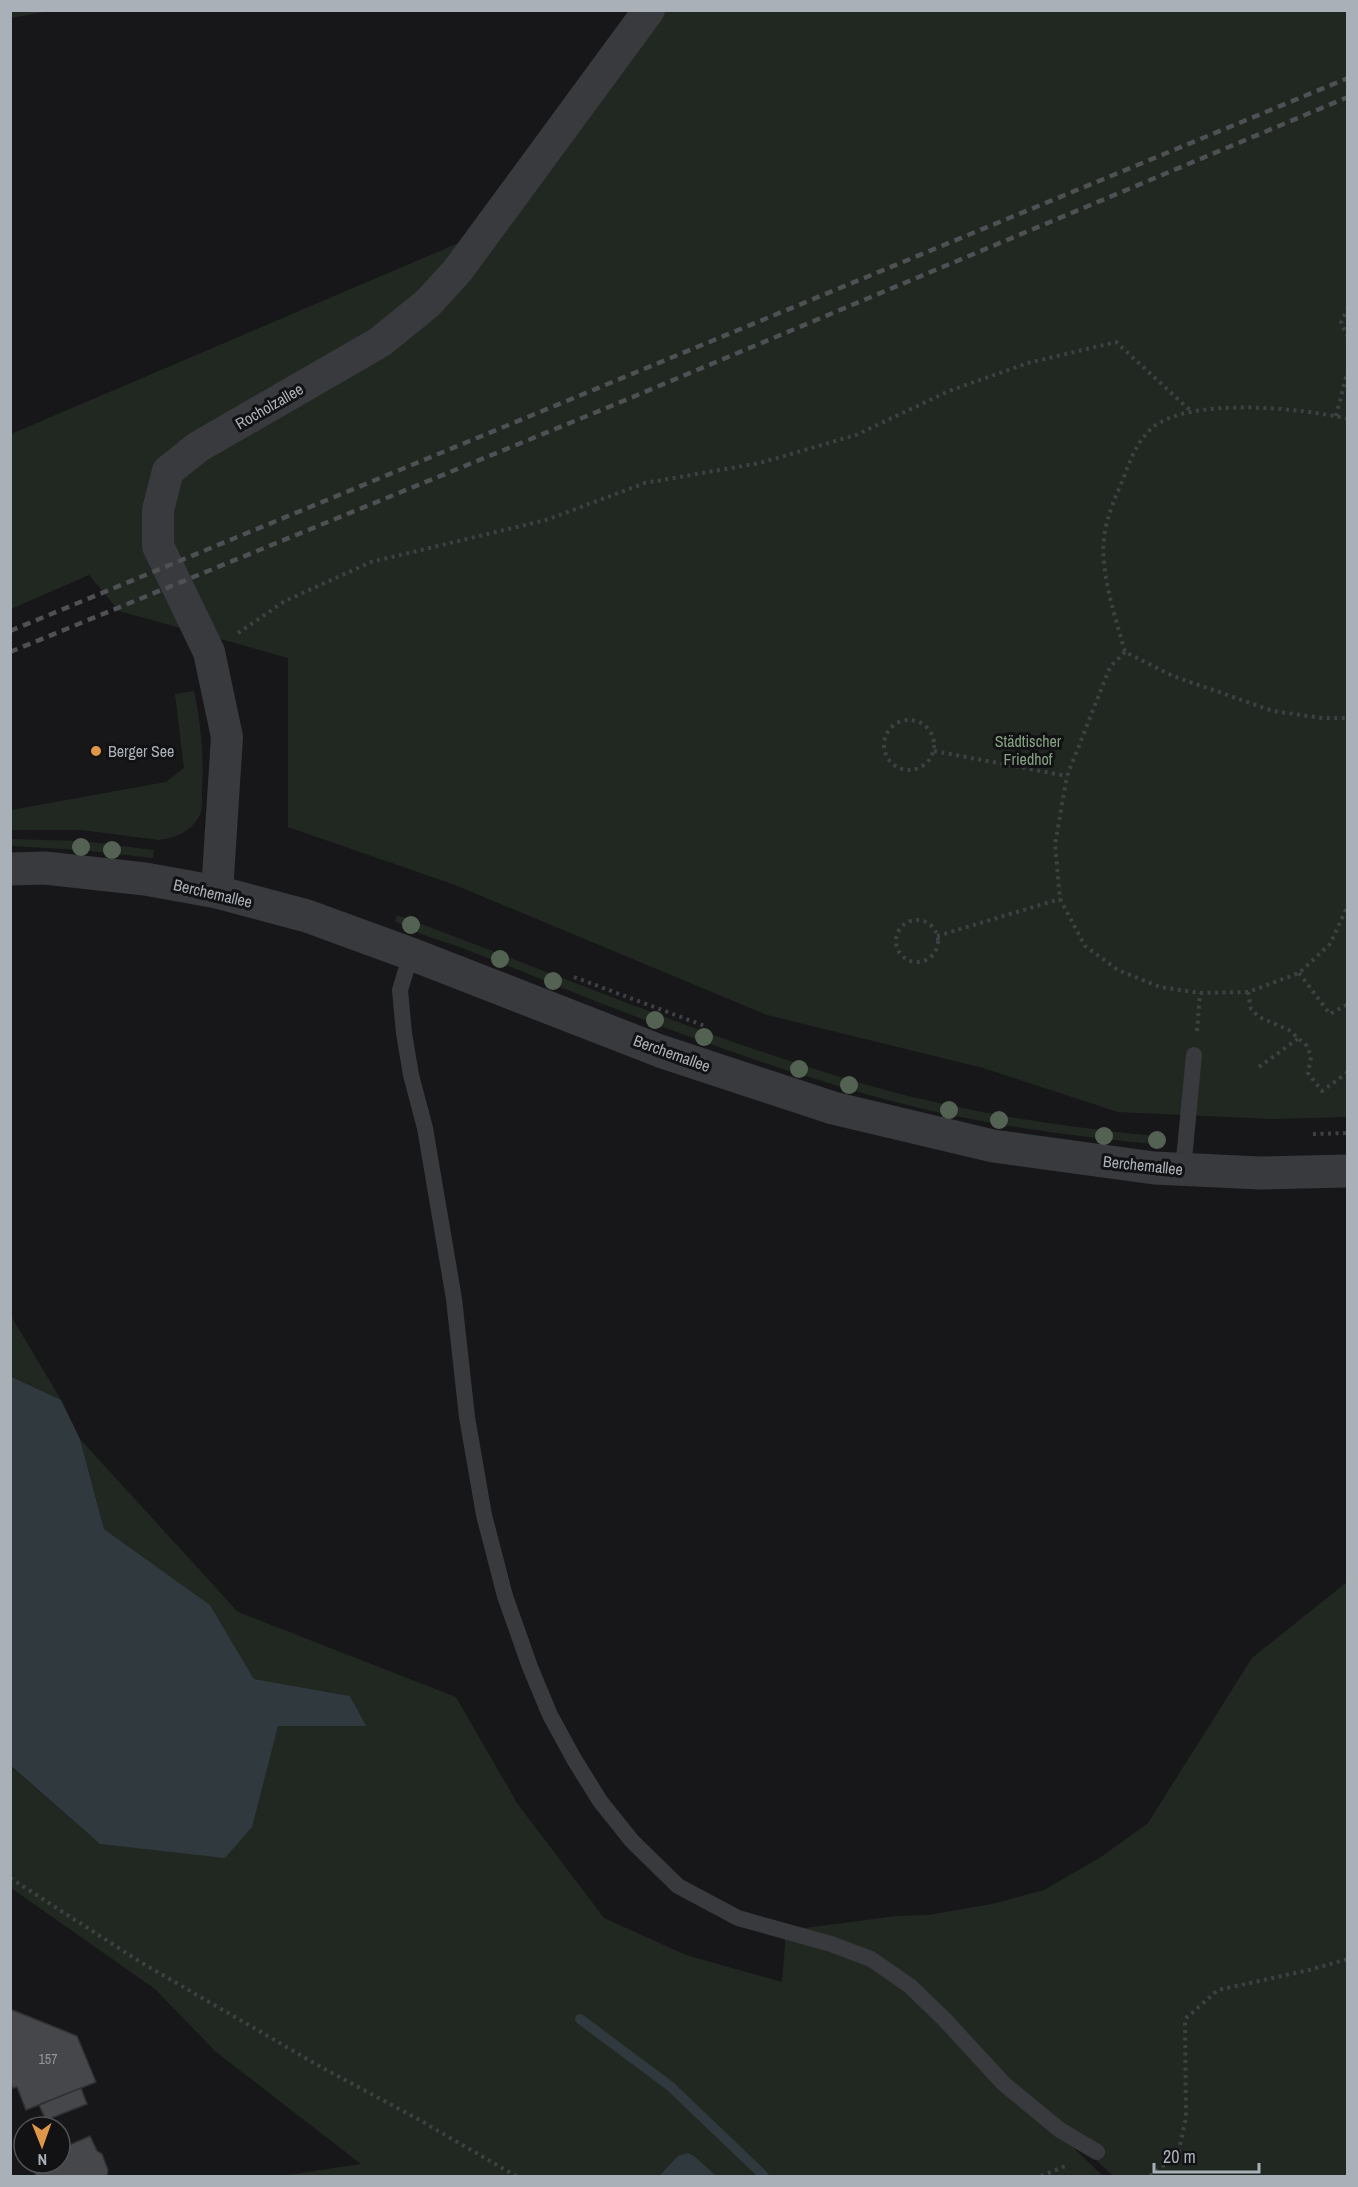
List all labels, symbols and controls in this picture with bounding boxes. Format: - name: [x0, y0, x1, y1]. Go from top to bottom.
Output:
- street label: Rocholzallee: [231, 378, 307, 434]
- park label: Städtischer Friedhof: [995, 730, 1062, 770]
- place label: Berger See: [108, 740, 174, 762]
- marker: Berger See: [89, 744, 103, 758]
- street label: Berchemallee: [171, 873, 255, 913]
- street label: Berchemallee: [631, 1029, 713, 1077]
- street label: Berchemallee: [1102, 1150, 1184, 1180]
- house number: 157: [38, 2050, 58, 2068]
- north arrow: [12, 2115, 72, 2175]
- scale bar: [1154, 2136, 1259, 2174]
- text: 20 m: [1163, 2144, 1196, 2169]
- text: N: [37, 2149, 47, 2171]

